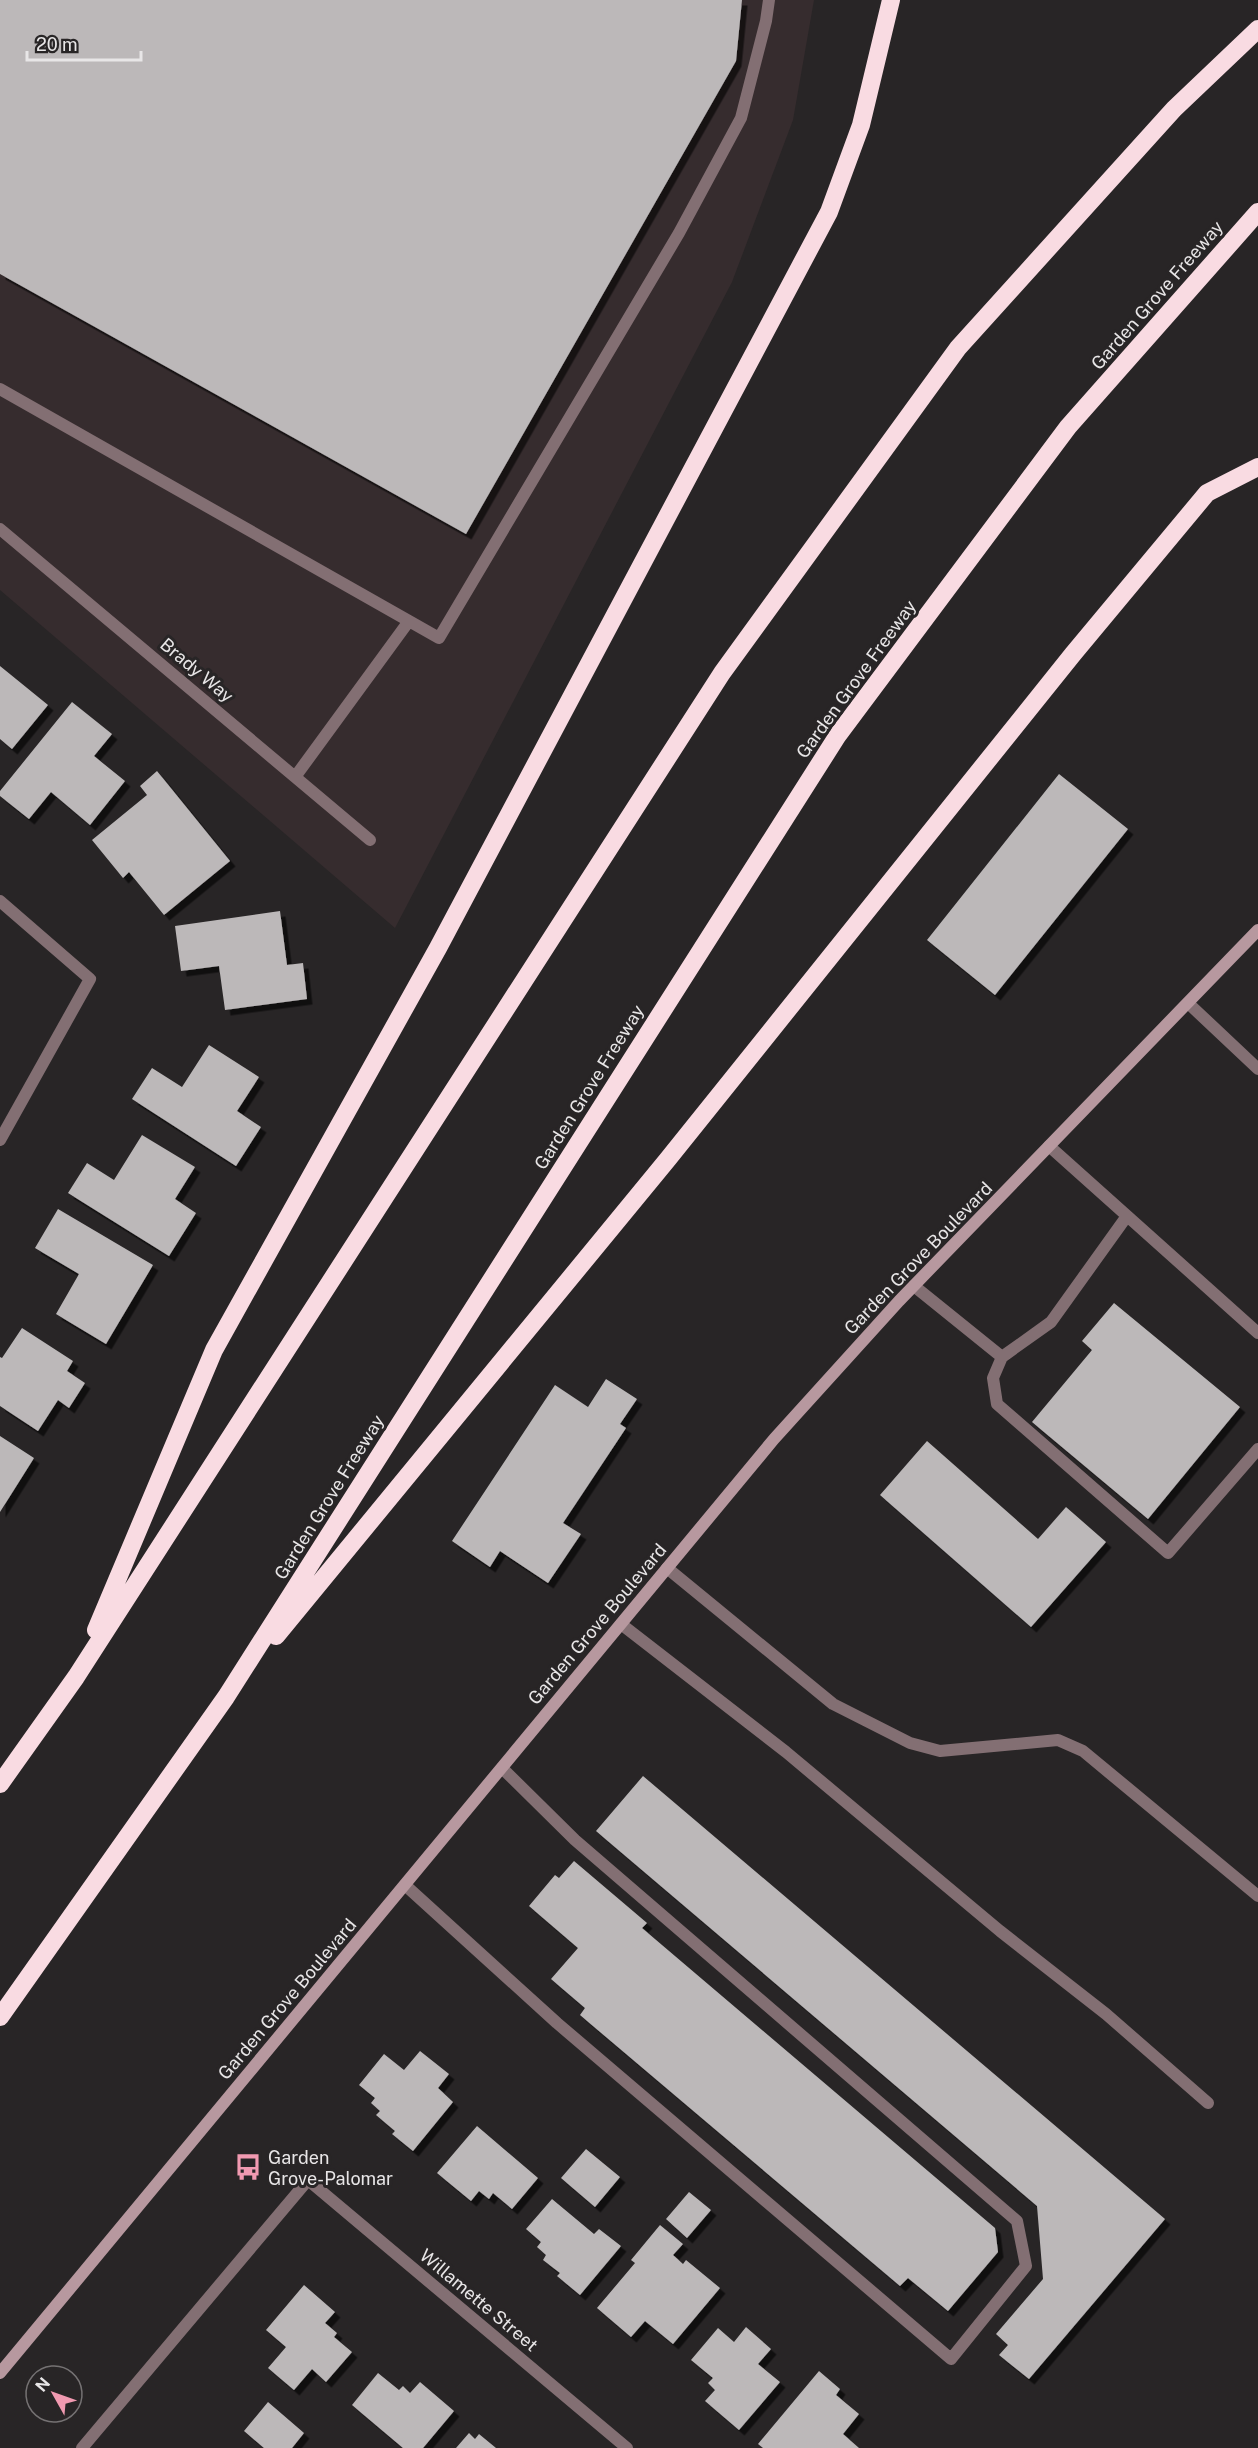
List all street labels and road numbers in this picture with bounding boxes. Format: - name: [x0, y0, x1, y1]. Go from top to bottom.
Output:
- street label: Garden Grove Freeway: [1087, 216, 1228, 374]
- street label: Garden Grove Freeway: [792, 596, 921, 762]
- street label: Brady Way: [156, 633, 238, 707]
- street label: Garden Grove Freeway: [530, 1001, 648, 1173]
- street label: Garden Grove Boulevard: [840, 1178, 996, 1338]
- street label: Garden Grove Freeway: [270, 1411, 388, 1583]
- street label: Garden Grove Boulevard: [524, 1539, 670, 1709]
- street label: Garden Grove Boulevard: [214, 1914, 360, 2084]
- street label: Willamette Street: [416, 2245, 542, 2355]

